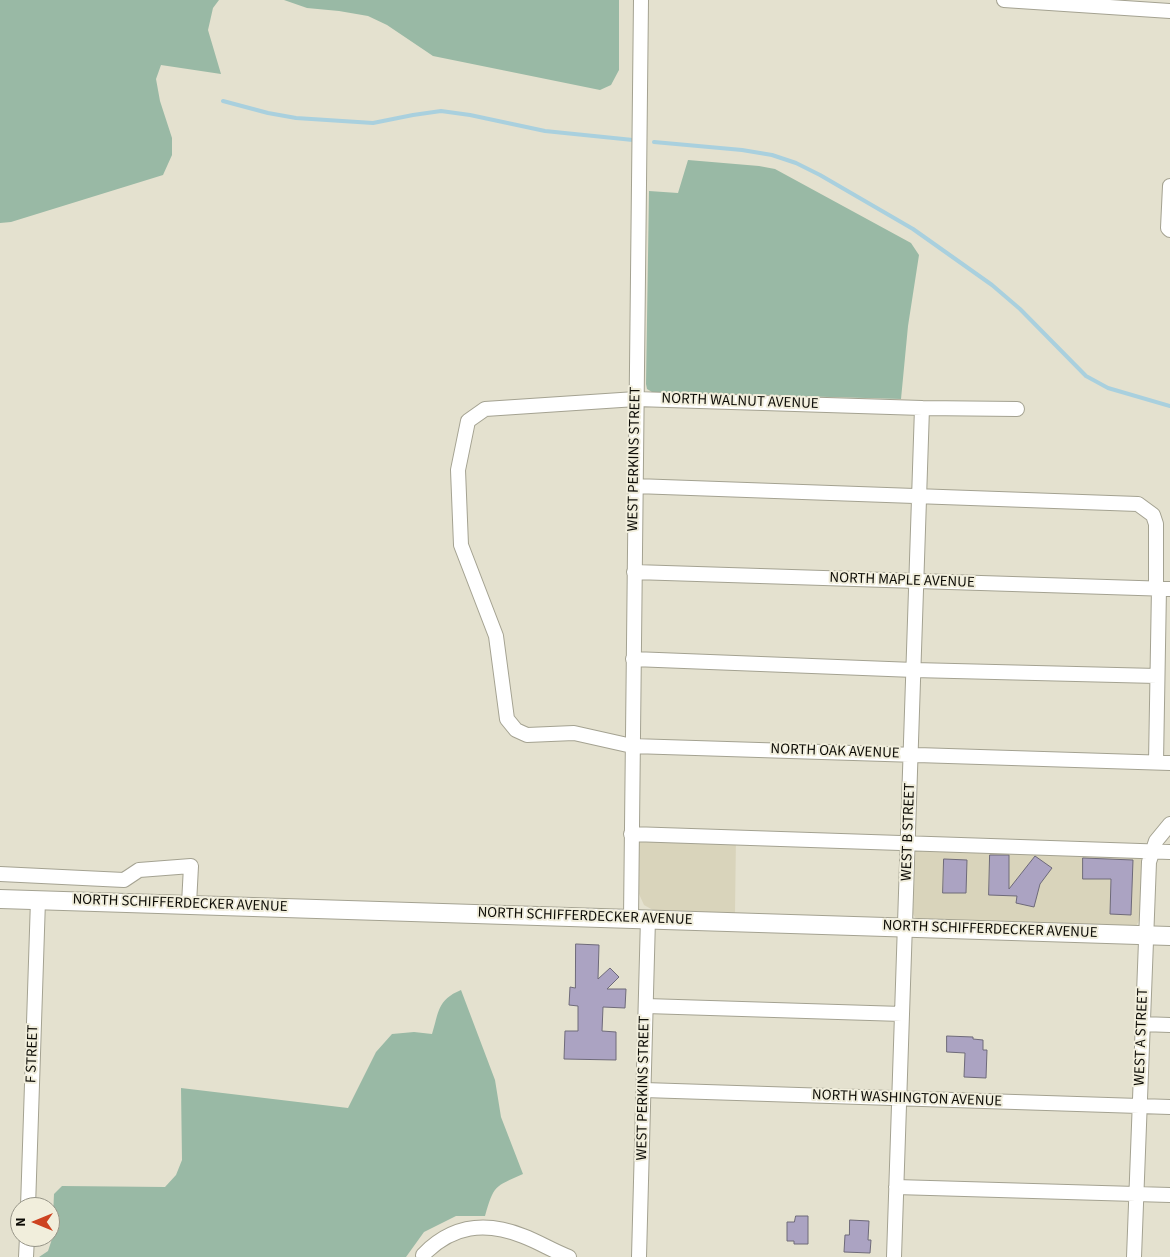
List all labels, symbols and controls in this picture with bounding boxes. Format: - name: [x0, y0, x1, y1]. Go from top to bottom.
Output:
- street label: WEST PERKINS STREET: [625, 386, 645, 532]
- street label: NORTH WALNUT AVENUE: [661, 390, 819, 414]
- street label: NORTH MAPLE AVENUE: [829, 569, 975, 593]
- street label: NORTH OAK AVENUE: [770, 741, 900, 763]
- street label: WEST B STREET: [898, 783, 920, 881]
- street label: NORTH SCHIFFERDECKER AVENUE: [72, 891, 288, 917]
- street label: NORTH SCHIFFERDECKER AVENUE: [477, 904, 693, 930]
- street label: NORTH SCHIFFERDECKER AVENUE: [882, 917, 1098, 943]
- street label: WEST A STREET: [1131, 988, 1153, 1086]
- street label: WEST PERKINS STREET: [634, 1015, 654, 1161]
- street label: F STREET: [23, 1024, 43, 1084]
- street label: NORTH WASHINGTON AVENUE: [812, 1087, 1002, 1111]
- north arrow: [10, 1197, 60, 1247]
- text: N: [11, 1217, 31, 1227]

